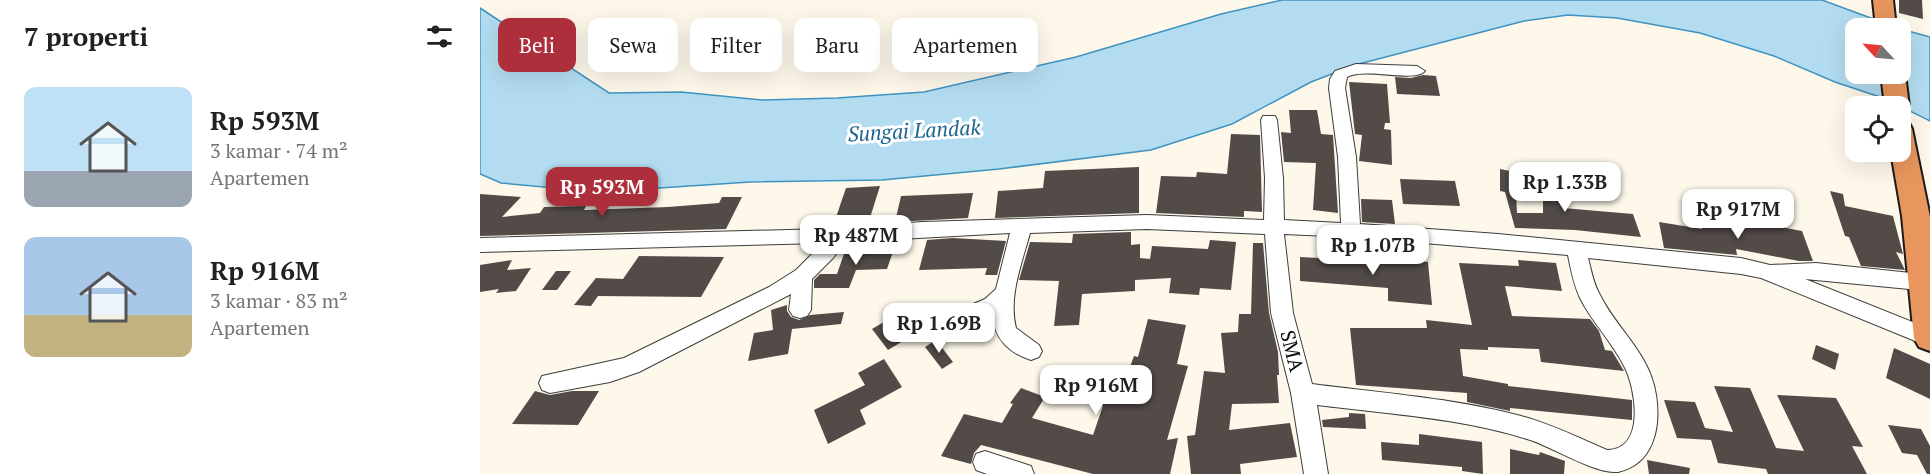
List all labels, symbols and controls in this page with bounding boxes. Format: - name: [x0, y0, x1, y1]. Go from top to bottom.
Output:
- chip: Beli: [498, 18, 576, 72]
- chip: Sewa: [588, 18, 678, 72]
- chip: Filter: [690, 18, 782, 72]
- chip: Baru: [794, 18, 880, 72]
- chip: Apartemen: [892, 18, 1038, 72]
- north arrow: [1845, 18, 1911, 84]
- map controls: [1845, 18, 1911, 162]
- text: 7 properti: [24, 19, 148, 53]
- icon: filters: [423, 20, 456, 53]
- button: locate: [1845, 96, 1911, 162]
- text: Rp 593M: [210, 103, 319, 137]
- icon: home: [72, 111, 144, 183]
- water label: Sungai Landak: [847, 112, 982, 147]
- text: 3 kamar · 74 m²: [210, 137, 348, 164]
- pin: Rp 1.33B: [1503, 162, 1627, 213]
- text: Apartemen: [210, 164, 309, 191]
- pin: Rp 593M: [547, 167, 657, 218]
- text: Rp 1.33B: [1523, 168, 1607, 195]
- text: Rp 593M: [560, 173, 644, 200]
- pin: Rp 917M: [1683, 189, 1793, 240]
- text: Rp 917M: [1696, 195, 1780, 222]
- pin: Rp 487M: [801, 215, 911, 266]
- text: Rp 487M: [814, 221, 898, 248]
- pin: Rp 1.07B: [1311, 225, 1435, 276]
- text: Rp 1.07B: [1331, 231, 1415, 258]
- text: Rp 916M: [210, 253, 319, 287]
- icon: home: [72, 261, 144, 333]
- text: 3 kamar · 83 m²: [210, 287, 348, 314]
- pin: Rp 1.69B: [877, 303, 1001, 354]
- text: Rp 1.69B: [897, 309, 981, 336]
- text: Apartemen: [210, 314, 309, 341]
- street label: SMA: [1274, 327, 1311, 375]
- pin: Rp 916M: [1041, 365, 1151, 416]
- text: Rp 916M: [1054, 371, 1138, 398]

